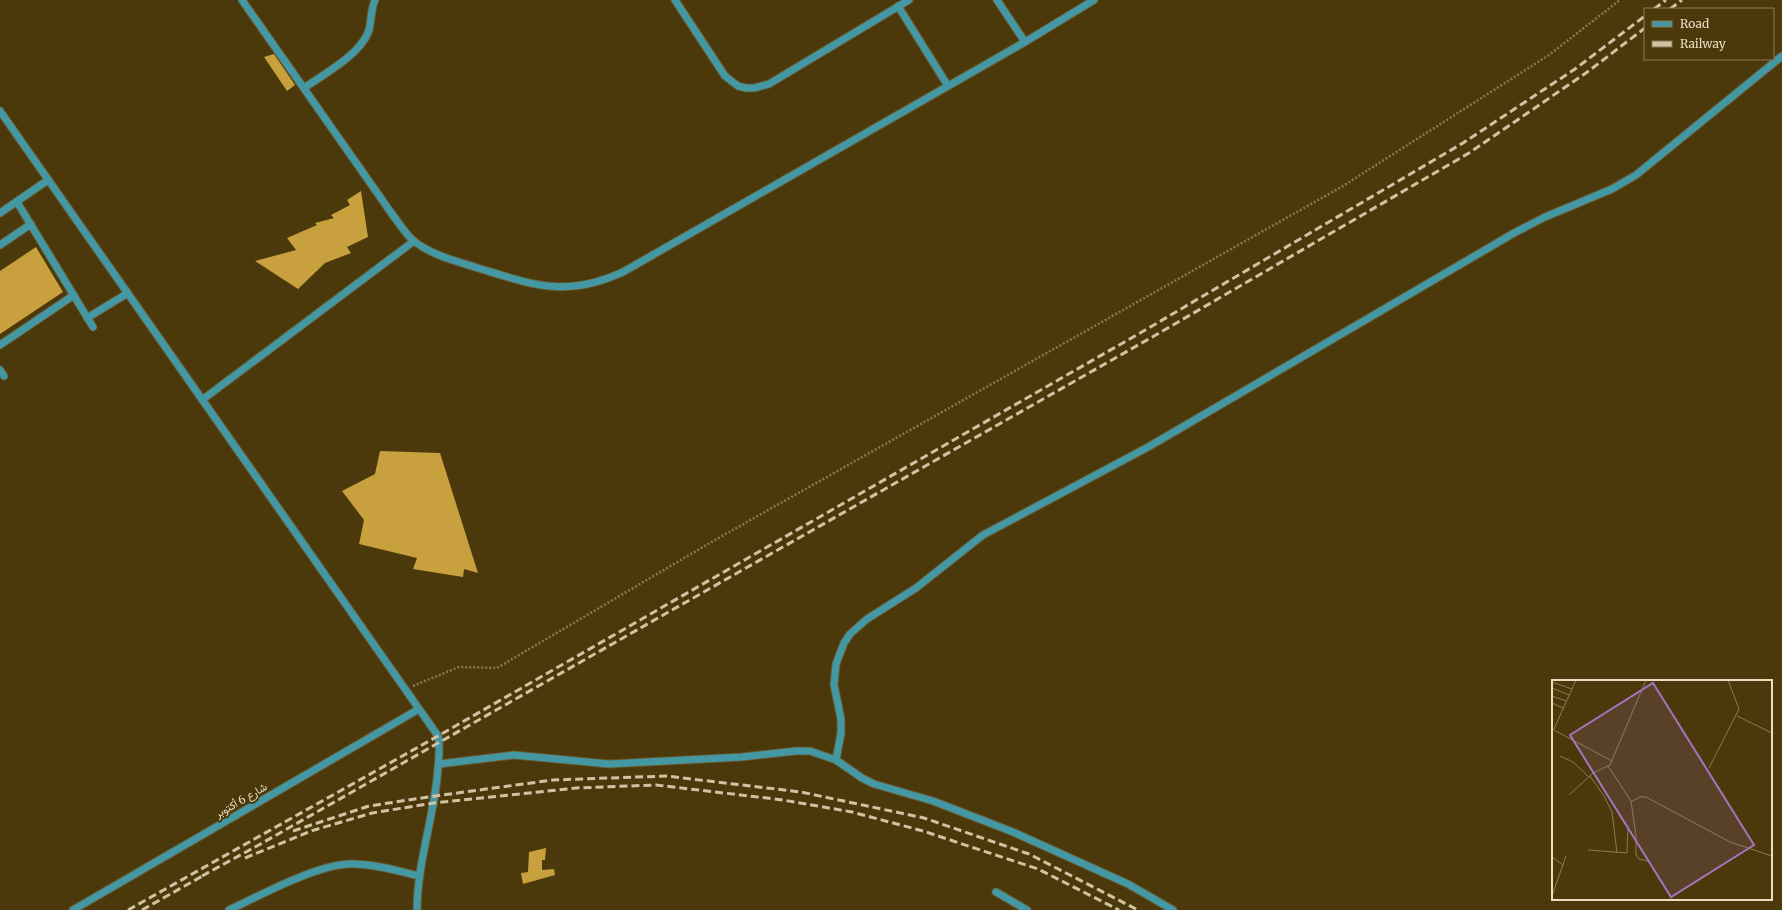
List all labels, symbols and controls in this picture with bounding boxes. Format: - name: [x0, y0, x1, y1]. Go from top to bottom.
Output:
- legend: [1644, 8, 1774, 60]
- text: Road: [1680, 16, 1709, 31]
- text: Railway: [1680, 36, 1726, 51]
- inset map: [1552, 680, 1772, 900]
- street label: شارع 6 أكتوبر: [212, 779, 270, 822]

